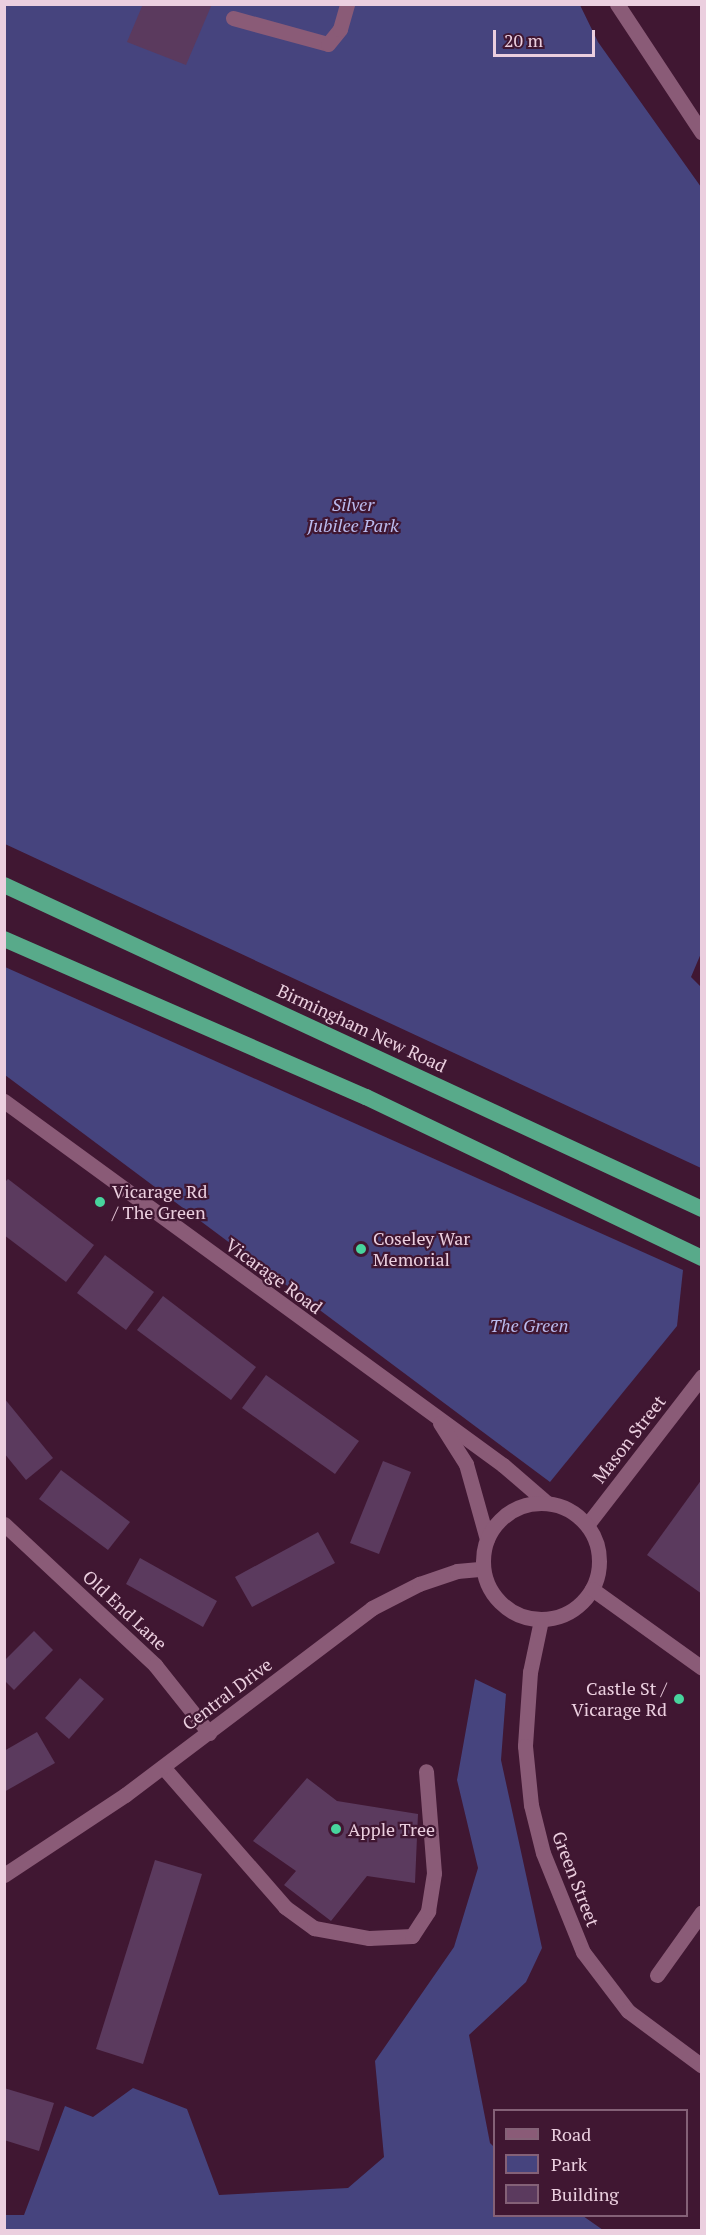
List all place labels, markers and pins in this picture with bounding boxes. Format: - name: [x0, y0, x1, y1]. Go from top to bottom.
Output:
- place label: Vicarage Rd / The Green: [112, 1181, 208, 1224]
- marker: Vicarage Rd / The Green: [93, 1195, 107, 1209]
- place label: Coseley War Memorial: [373, 1228, 470, 1270]
- marker: Coseley War Memorial: [354, 1242, 368, 1256]
- place label: Castle St / Vicarage Rd: [571, 1678, 667, 1720]
- marker: Castle St / Vicarage Rd: [672, 1692, 686, 1706]
- place label: Apple Tree: [348, 1818, 435, 1840]
- marker: Apple Tree: [329, 1822, 343, 1836]

